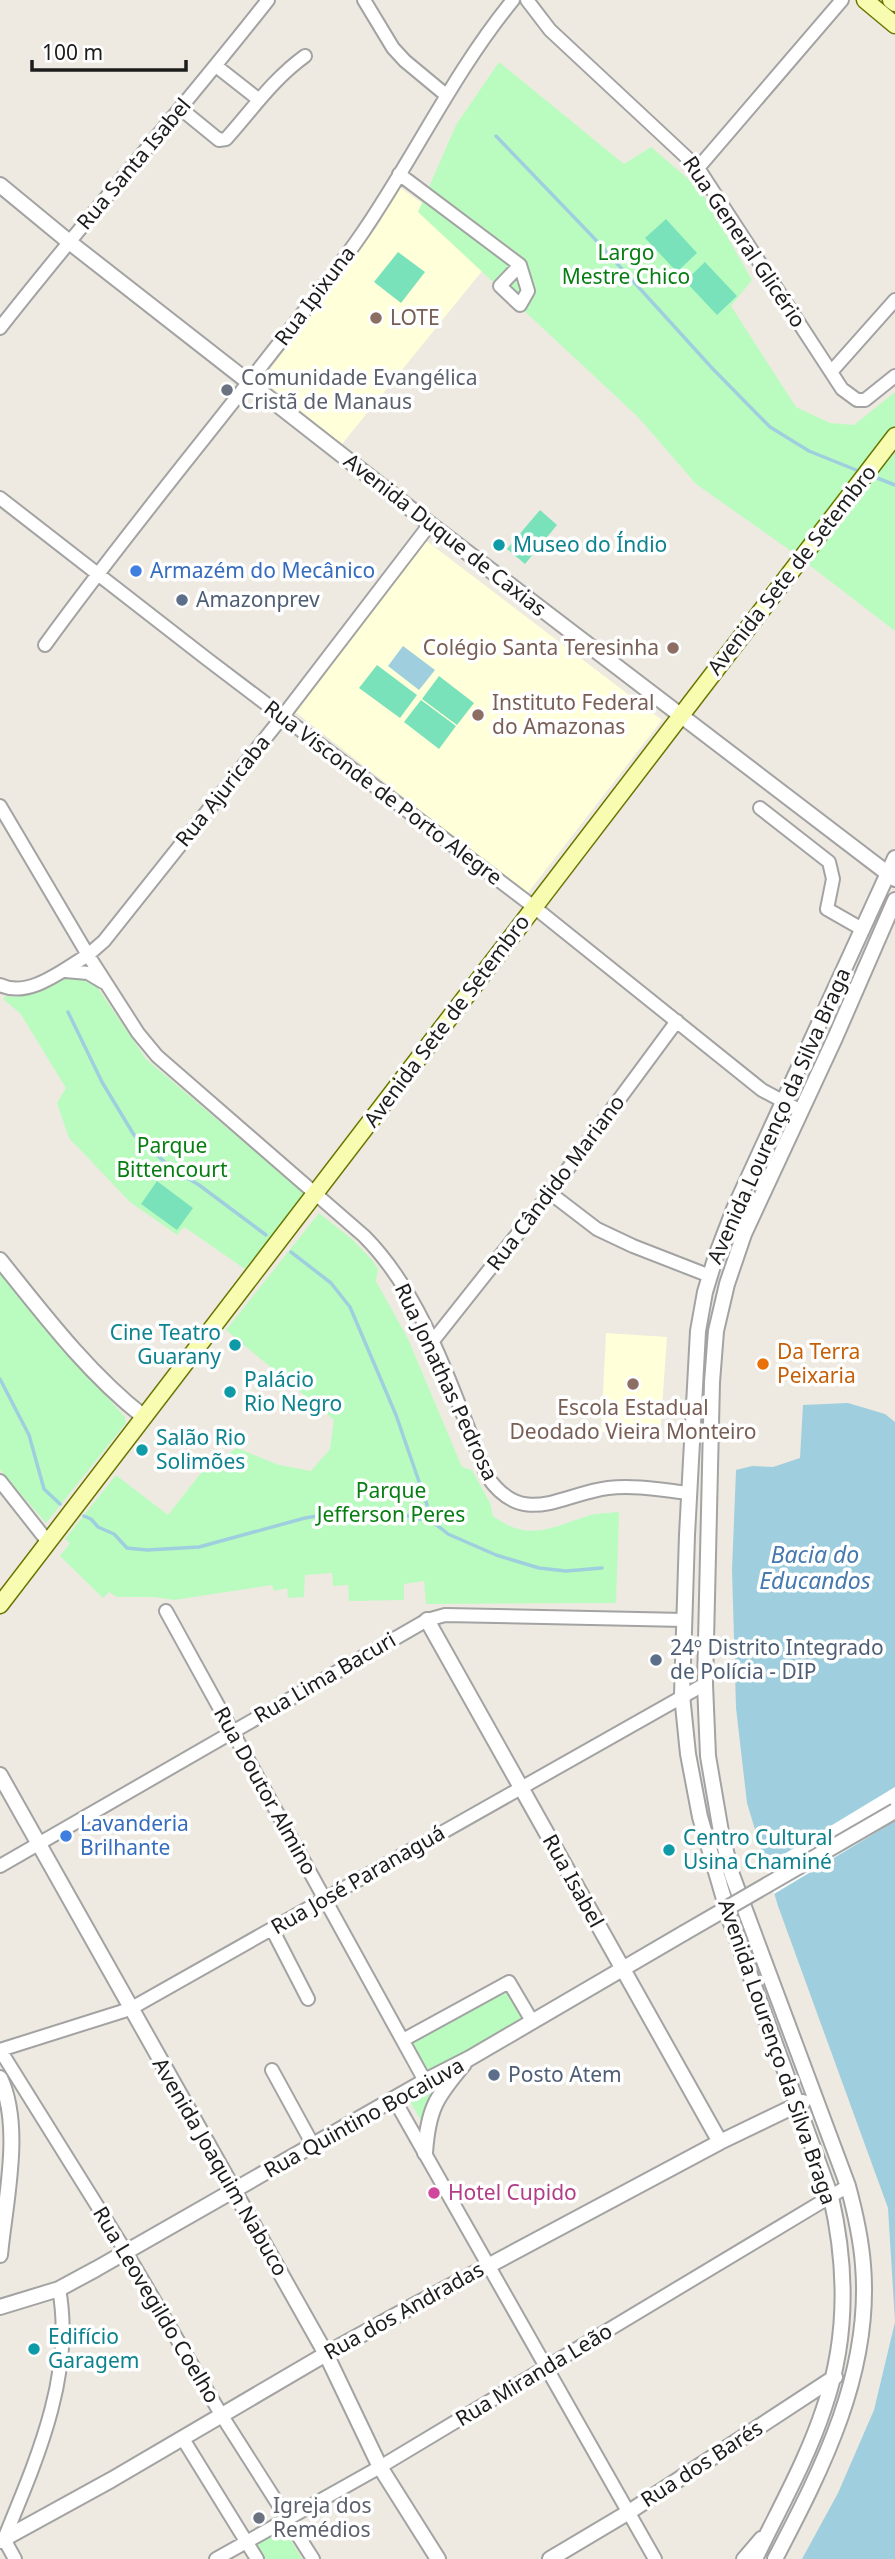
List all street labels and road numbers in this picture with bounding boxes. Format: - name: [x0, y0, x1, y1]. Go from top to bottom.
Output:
- street label: Rua Santa Isabel: [70, 92, 197, 235]
- street label: Rua General Glicério: [677, 150, 813, 333]
- street label: Rua Ipixuna: [268, 240, 361, 351]
- street label: Avenida Duque de Caxias: [339, 446, 553, 622]
- street label: Avenida Sete de Setembro: [700, 459, 882, 680]
- street label: Rua Visconde de Porto Alegre: [259, 693, 508, 891]
- street label: Rua Ajuricaba: [169, 729, 276, 852]
- street label: Avenida Sete de Setembro: [357, 908, 535, 1132]
- street label: Avenida Lourenço da Silva Braga: [700, 963, 856, 1268]
- street label: Rua Cândido Mariano: [480, 1089, 631, 1276]
- street label: Rua Jonathas Pedrosa: [389, 1278, 505, 1485]
- street label: Rua Lima Bacuri: [249, 1625, 400, 1729]
- street label: Rua Doutor Almino: [208, 1701, 324, 1880]
- street label: Rua José Paranaguá: [266, 1818, 449, 1940]
- street label: Rua Isabel: [537, 1829, 611, 1932]
- street label: Avenida Lourenço da Silva Braga: [712, 1895, 843, 2208]
- street label: Rua Quintino Bocaiuva: [259, 2051, 468, 2184]
- street label: Avenida Joaquim Nabuco: [147, 2052, 295, 2281]
- street label: Rua Leovegildo Coelho: [87, 2201, 227, 2408]
- street label: Rua dos Andradas: [319, 2255, 488, 2366]
- street label: Rua Miranda Leão: [450, 2316, 617, 2432]
- street label: Rua dos Barés: [635, 2413, 768, 2513]

